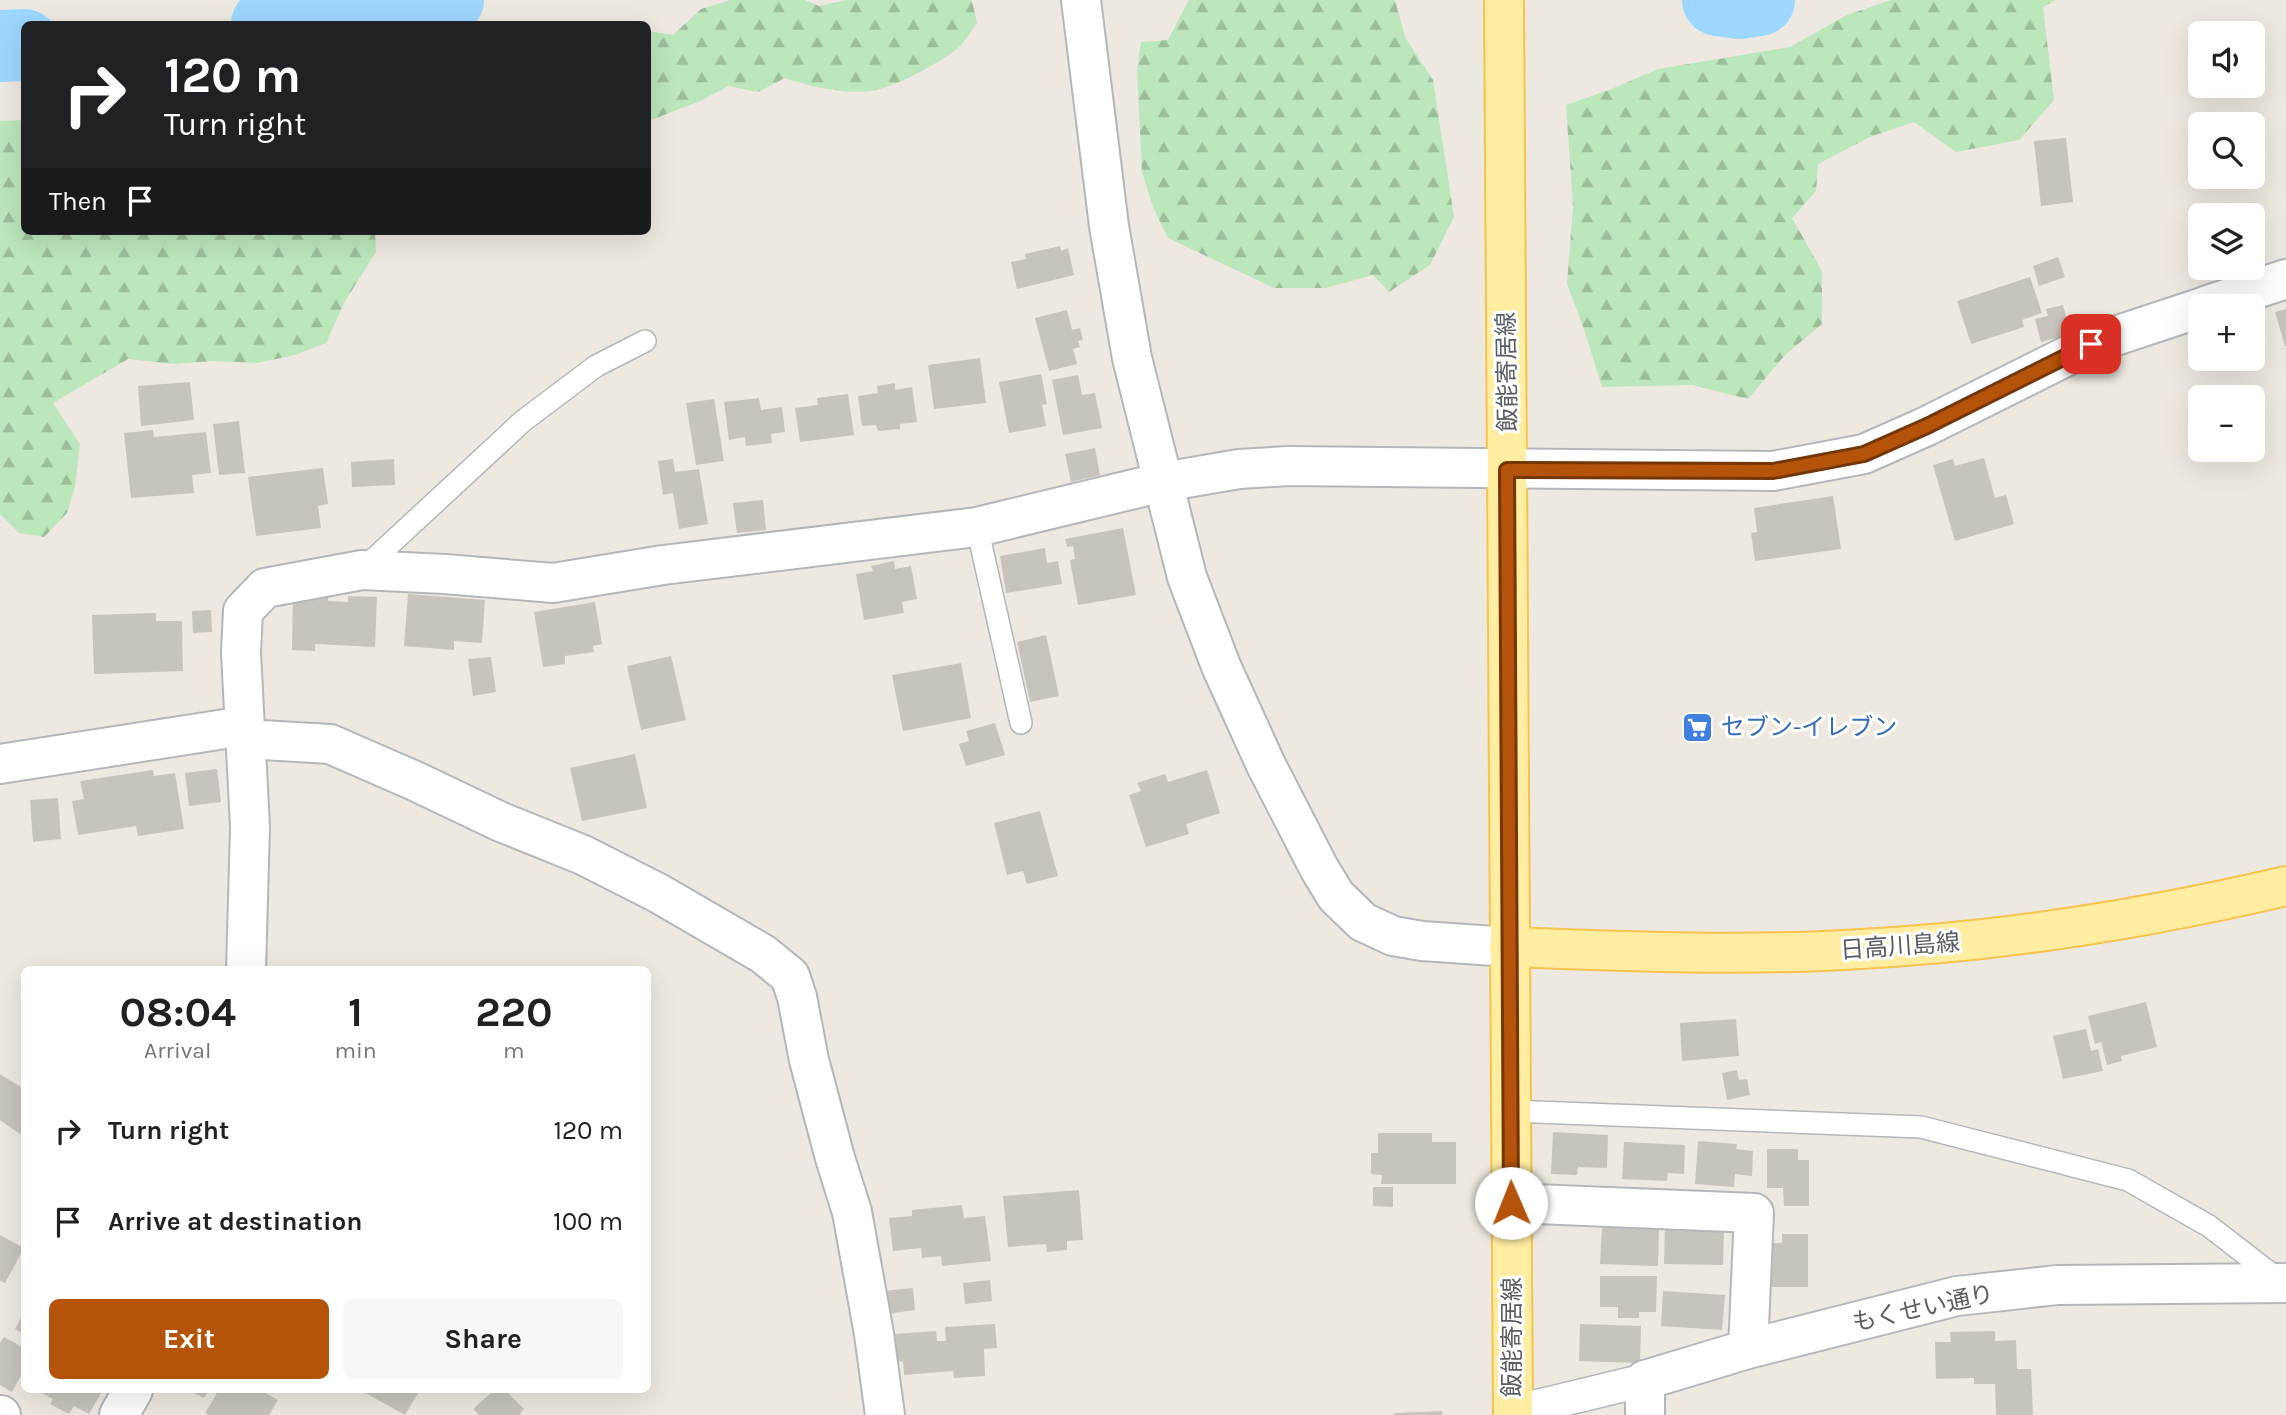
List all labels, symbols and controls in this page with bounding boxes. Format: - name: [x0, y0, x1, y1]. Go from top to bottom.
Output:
- map controls: [2188, 21, 2265, 462]
- button: sound: [2188, 21, 2265, 98]
- text: 120 m: [164, 47, 301, 104]
- icon: right: [49, 49, 140, 140]
- text: Turn right: [164, 106, 306, 143]
- button: search: [2188, 112, 2265, 189]
- icon: arrive: [121, 182, 159, 220]
- text: Then: [49, 186, 107, 217]
- button: layers: [2188, 203, 2265, 280]
- button: +: [2188, 294, 2265, 371]
- street label: 飯能寄居線: [1492, 312, 1522, 432]
- pin: [2061, 314, 2121, 374]
- icon: arrive: [2072, 325, 2110, 363]
- button: −: [2188, 385, 2265, 462]
- supermarket icon: セブン-イレブン: [1681, 710, 1715, 744]
- place label: セブン-イレブン: [1721, 713, 1897, 741]
- street label: 日高川島線: [1839, 928, 1961, 964]
- text: 08:04: [119, 987, 236, 1037]
- text: 1: [348, 987, 363, 1037]
- text: 220: [475, 987, 553, 1037]
- text: Arrival: [144, 1037, 211, 1064]
- text: min: [334, 1037, 377, 1064]
- text: m: [503, 1037, 525, 1064]
- icon: right: [49, 1112, 87, 1150]
- text: Turn right: [108, 1115, 229, 1146]
- text: 120 m: [553, 1115, 623, 1146]
- position arrow: [1474, 1166, 1548, 1240]
- icon: arrive: [49, 1203, 87, 1241]
- text: Arrive at destination: [108, 1206, 362, 1237]
- text: 100 m: [553, 1206, 623, 1237]
- street label: 飯能寄居線: [1498, 1277, 1526, 1397]
- street label: もくせい通り: [1850, 1279, 1996, 1337]
- button: Exit: [49, 1299, 329, 1379]
- button: Share: [343, 1299, 623, 1379]

